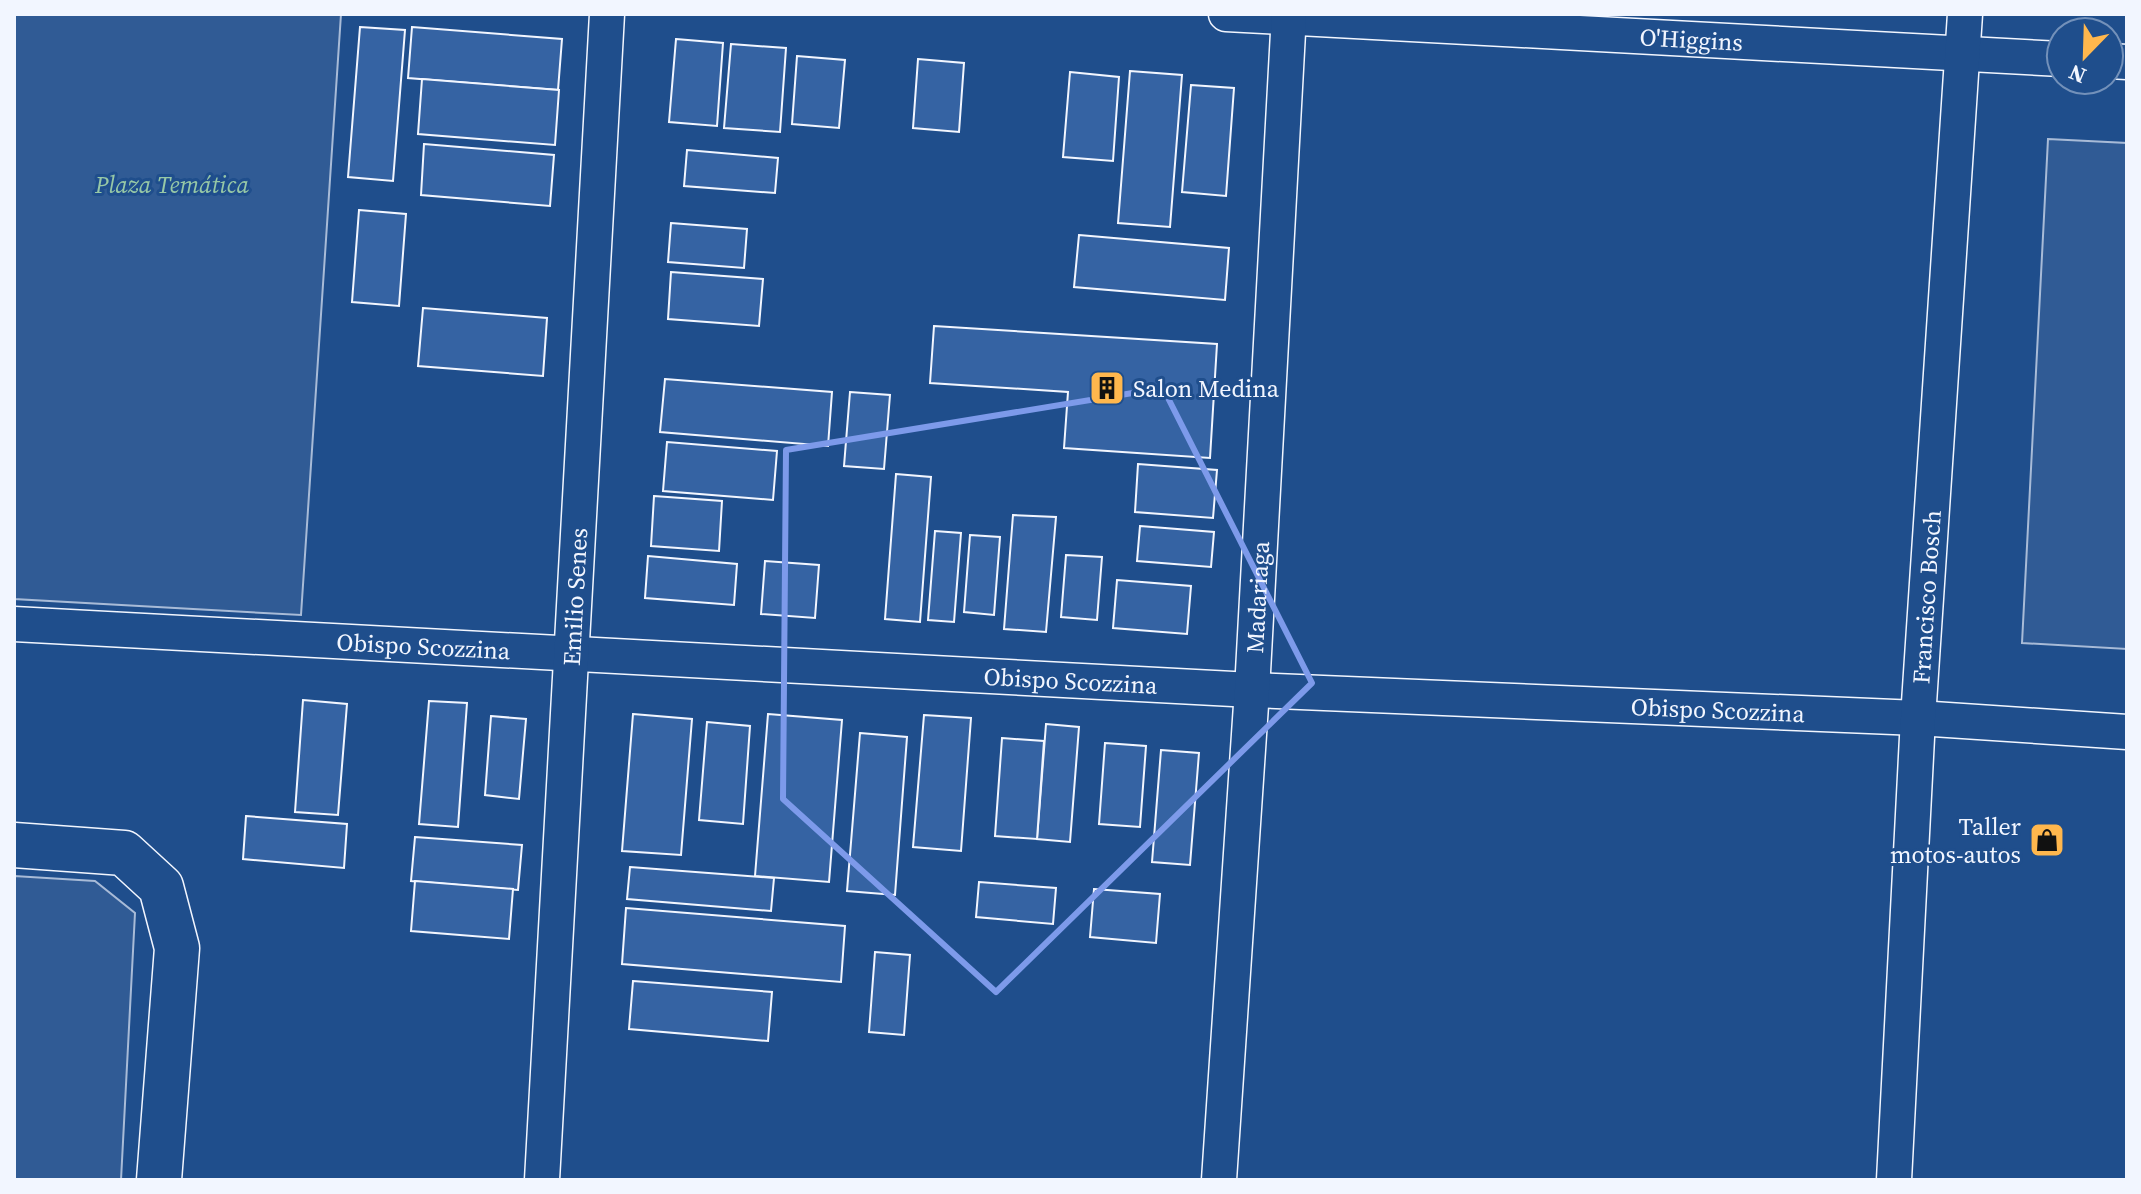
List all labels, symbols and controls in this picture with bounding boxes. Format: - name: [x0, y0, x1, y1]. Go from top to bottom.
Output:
- north arrow: [2045, 16, 2125, 96]
- street label: O'Higgins: [1639, 20, 1744, 58]
- text: N: [2064, 57, 2090, 91]
- park label: Plaza Temática: [94, 168, 249, 201]
- building icon: Salon Medina: [1088, 369, 1126, 407]
- place label: Salon Medina: [1133, 372, 1280, 405]
- street label: Francisco Bosch: [1904, 509, 1948, 685]
- street label: Emilio Senes: [554, 527, 595, 667]
- street label: Madariaga: [1238, 539, 1277, 654]
- street label: Obispo Scozzina: [336, 625, 512, 667]
- street label: Obispo Scozzina: [983, 659, 1159, 701]
- street label: Obispo Scozzina: [1630, 689, 1806, 730]
- place label: Taller motos-autos: [1890, 810, 2021, 871]
- shop icon: Taller motos-autos: [2028, 821, 2066, 859]

